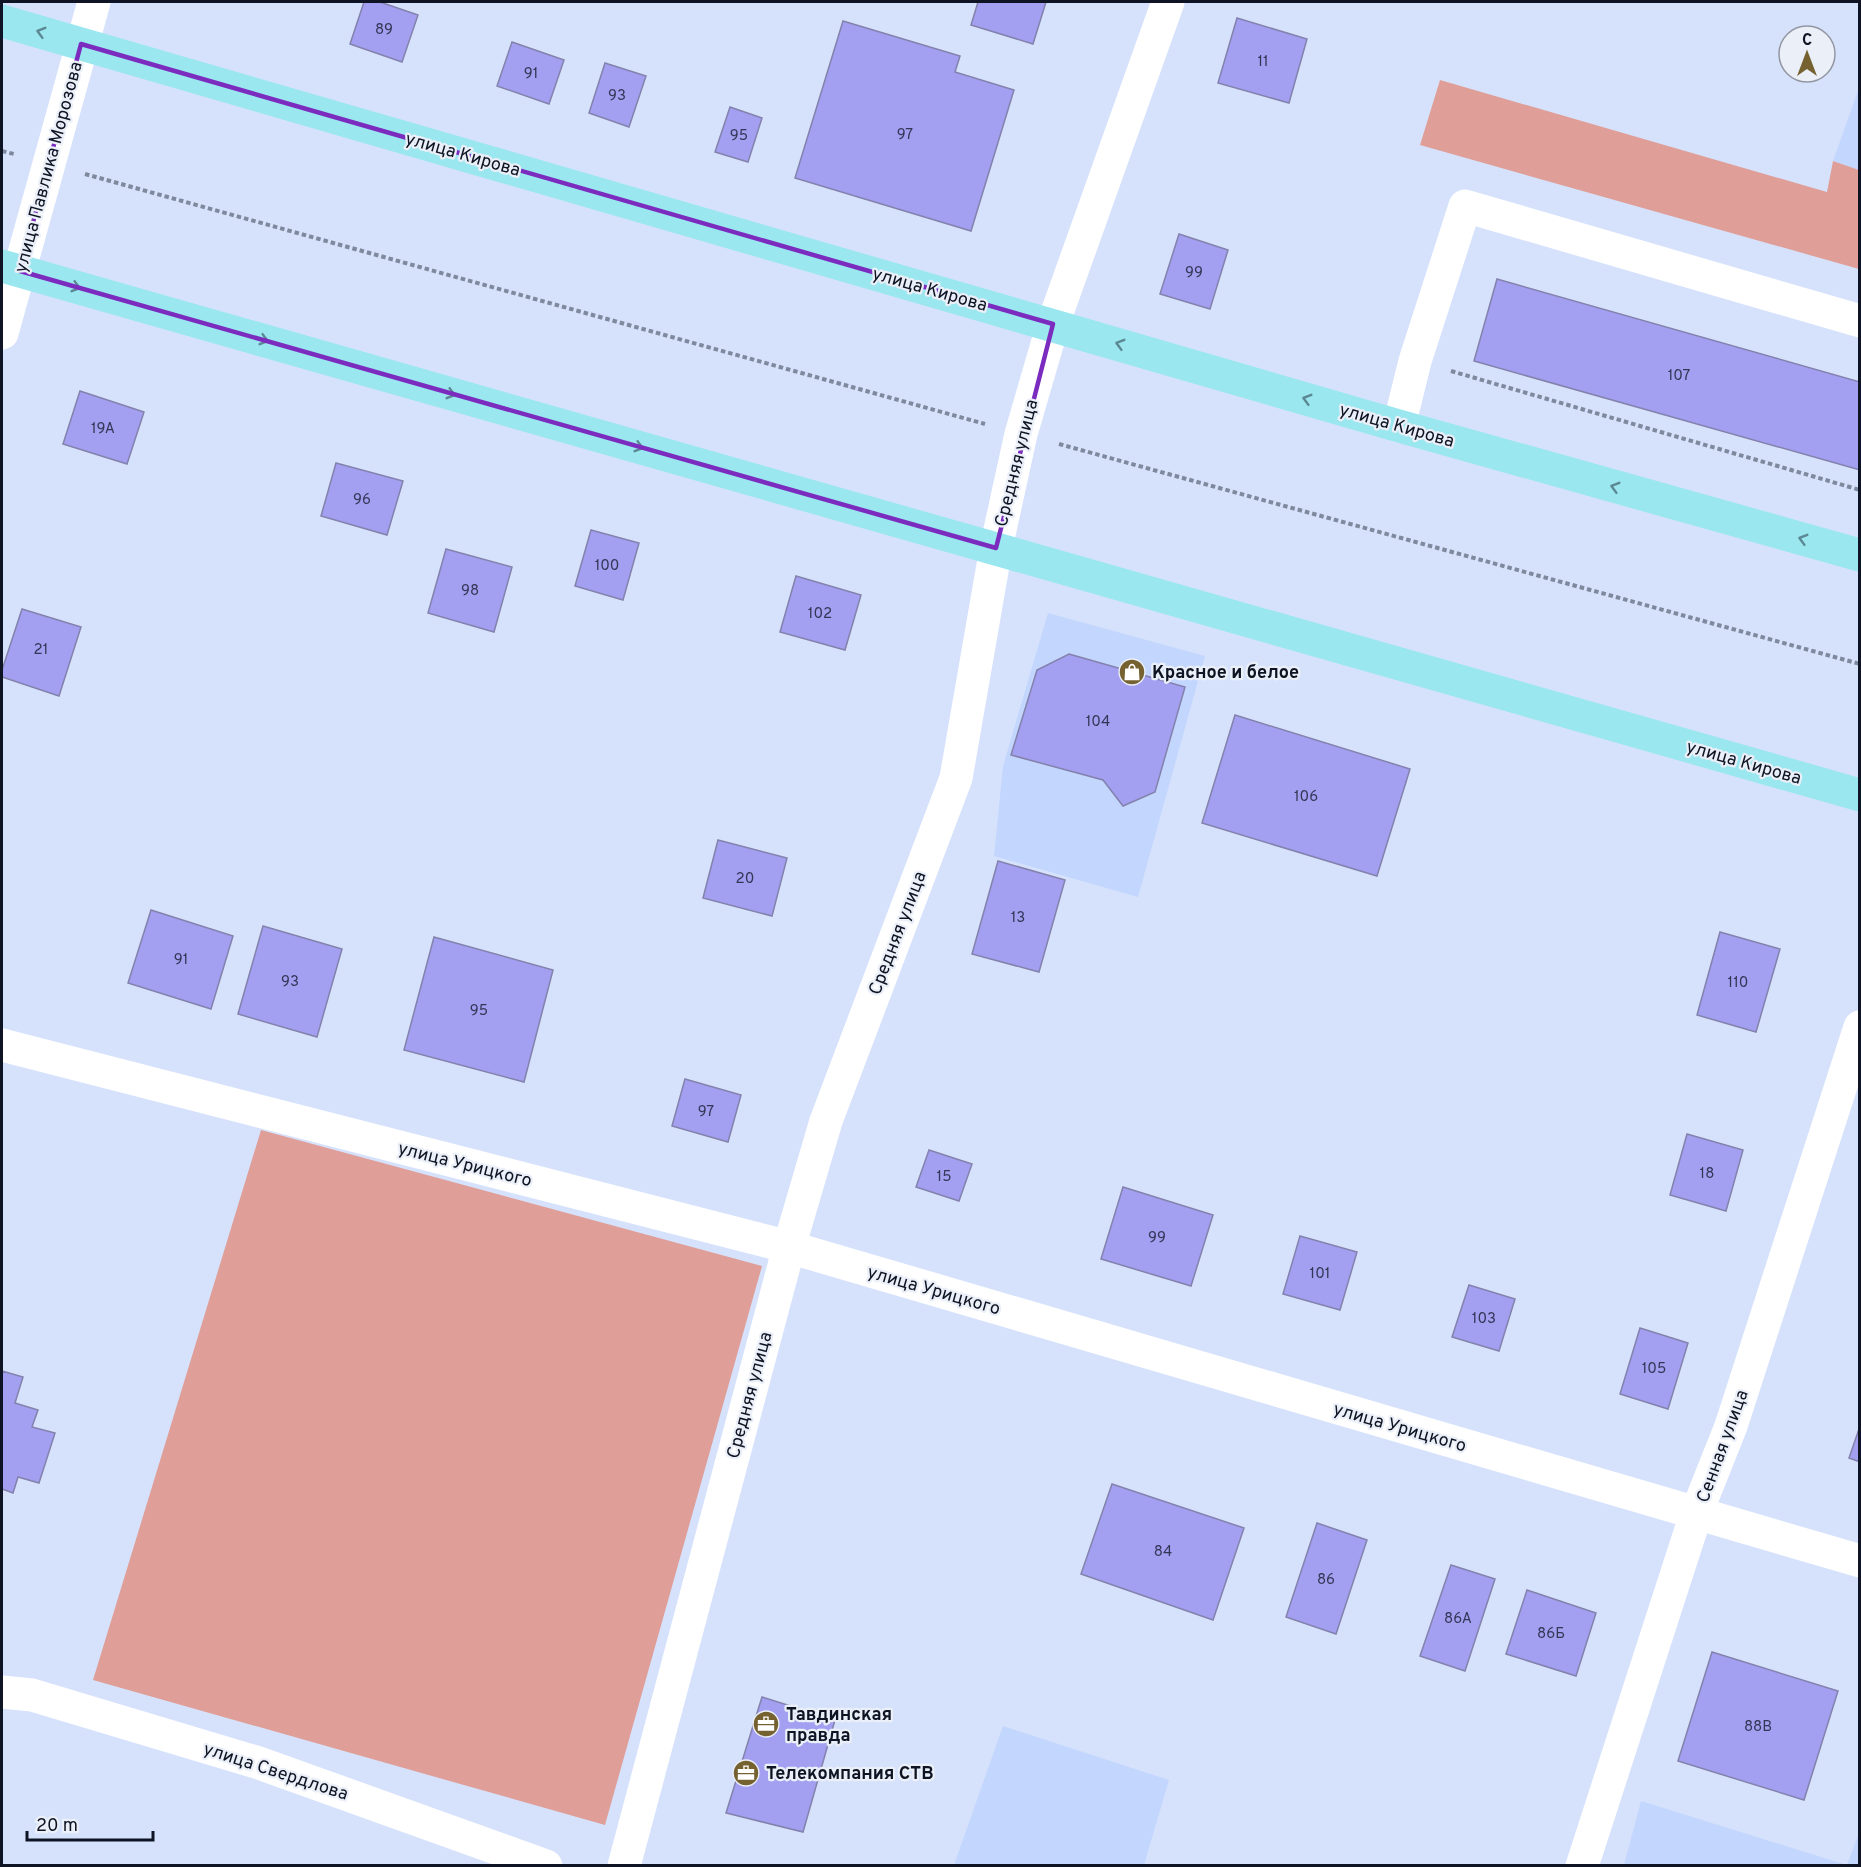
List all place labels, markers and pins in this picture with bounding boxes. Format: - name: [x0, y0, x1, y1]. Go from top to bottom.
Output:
- shop icon: Красное и белое: [1117, 657, 1147, 687]
- place label: Красное и белое: [1152, 662, 1299, 685]
- place label: Тавдинская правда: [786, 1704, 892, 1748]
- office icon: Тавдинская правда: [751, 1709, 781, 1739]
- office icon: Телекомпания СТВ: [731, 1758, 761, 1788]
- place label: Телекомпания СТВ: [766, 1763, 934, 1786]

